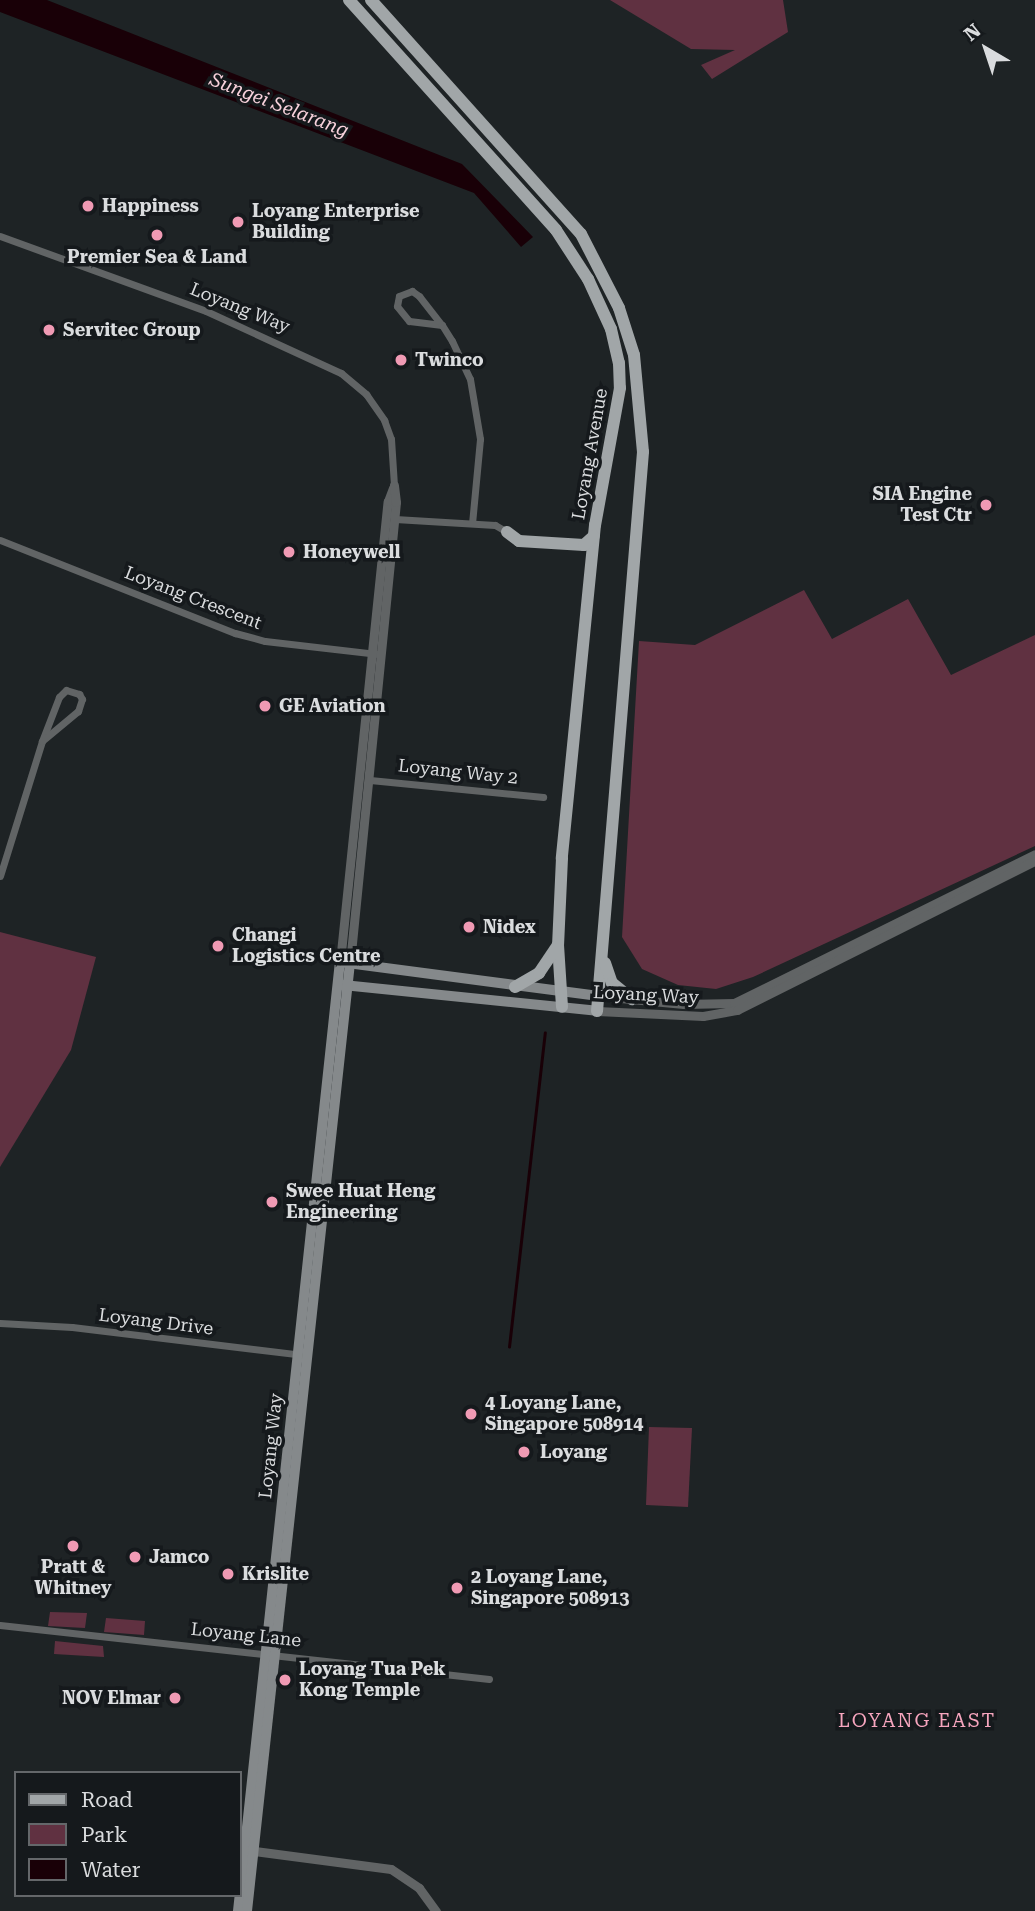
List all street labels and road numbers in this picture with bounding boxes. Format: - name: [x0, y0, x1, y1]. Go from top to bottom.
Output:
- street label: Loyang Way: [187, 278, 293, 338]
- street label: Loyang Avenue: [568, 387, 612, 521]
- street label: Loyang Crescent: [121, 562, 265, 634]
- street label: Loyang Way 2: [397, 755, 519, 789]
- street label: Loyang Way: [593, 981, 699, 1009]
- street label: Loyang Drive: [97, 1304, 215, 1340]
- street label: Loyang Way: [255, 1392, 287, 1500]
- street label: Loyang Lane: [190, 1618, 302, 1652]

